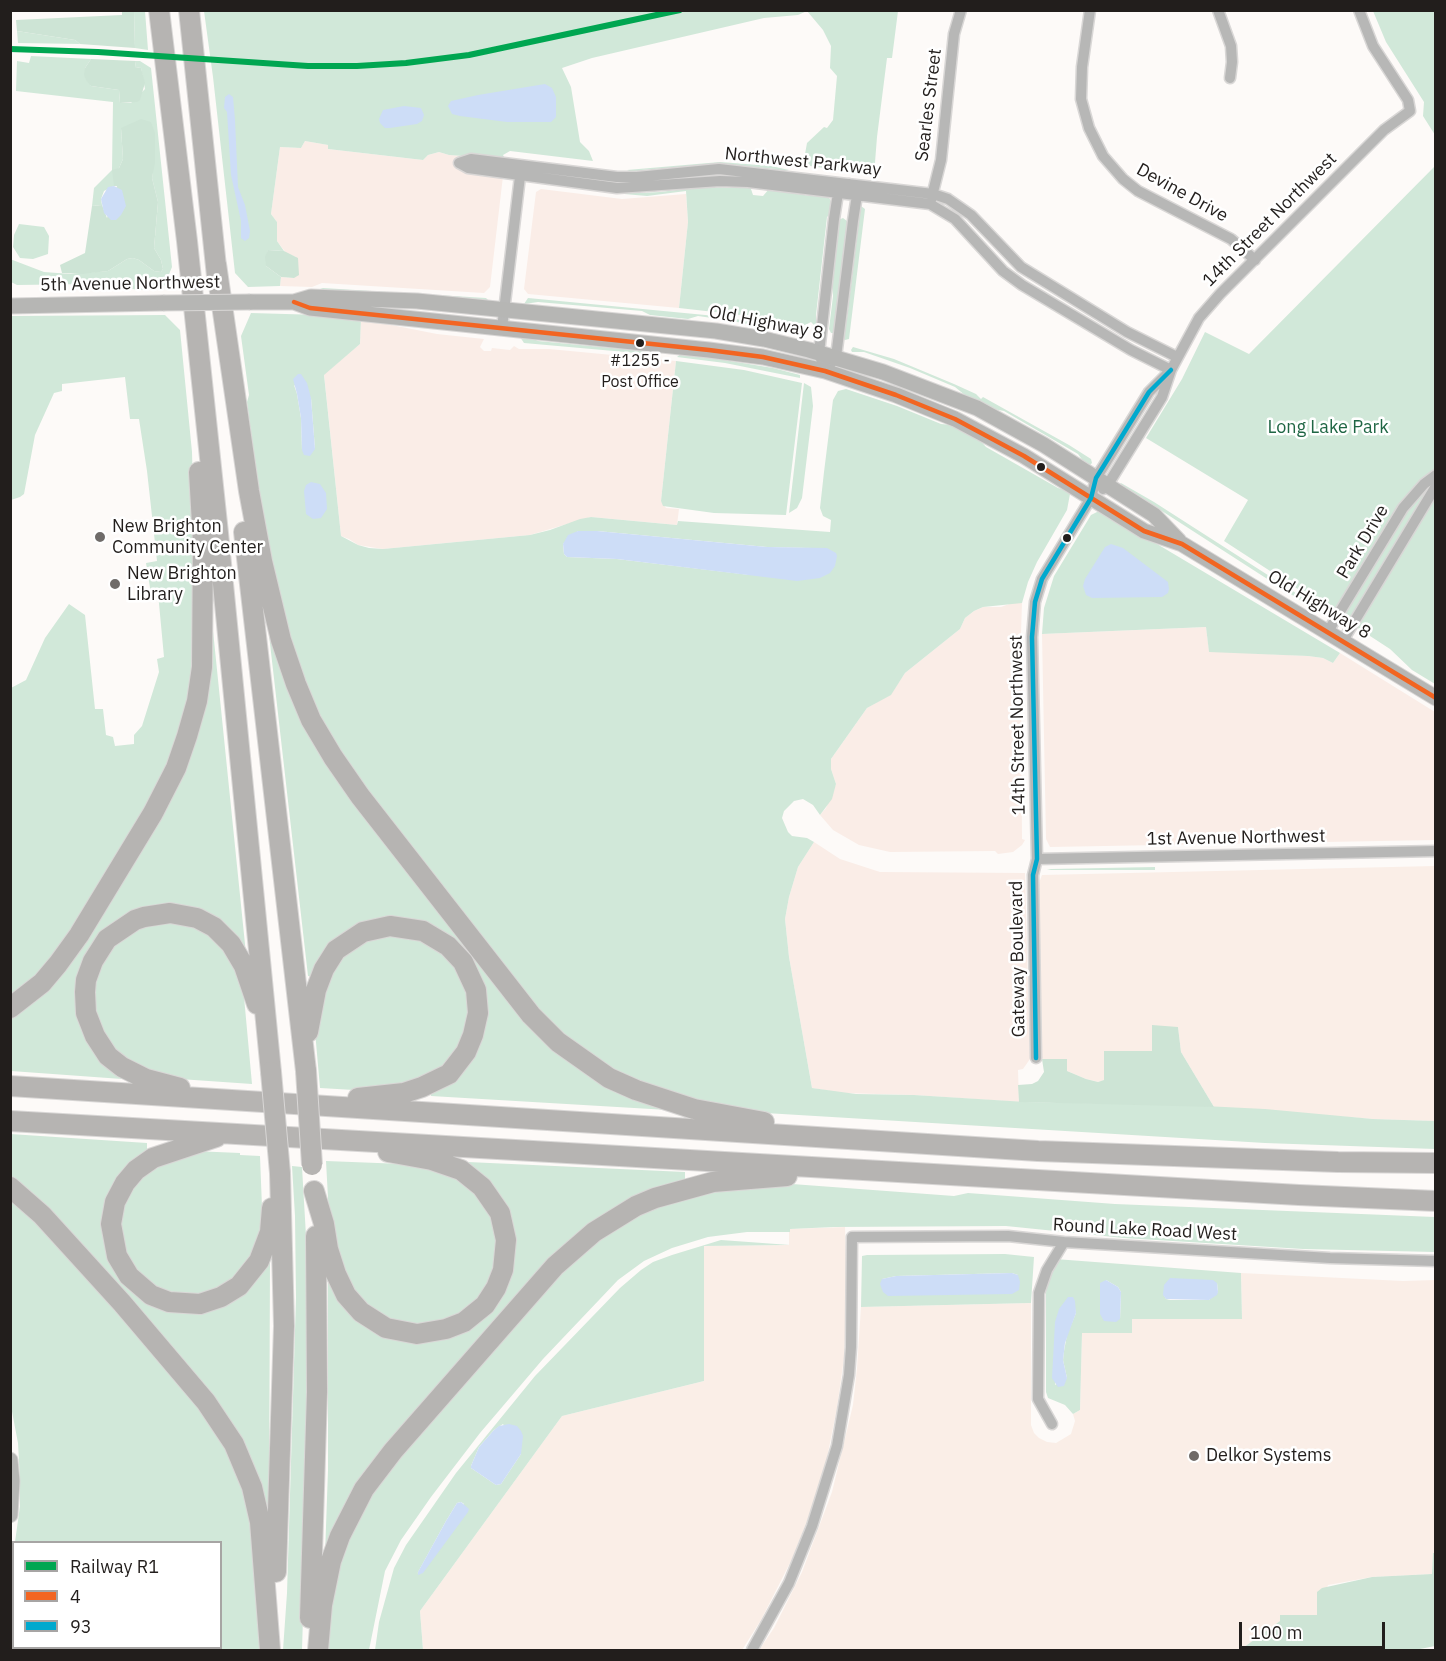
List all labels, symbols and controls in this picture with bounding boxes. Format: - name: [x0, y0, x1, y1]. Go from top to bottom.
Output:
- street label: Searles Street: [911, 47, 947, 163]
- street label: Northwest Parkway: [724, 143, 882, 181]
- street label: 14th Street Northwest: [1199, 149, 1341, 291]
- street label: Devine Drive: [1132, 159, 1232, 227]
- street label: 5th Avenue Northwest: [40, 272, 220, 296]
- street label: Old Highway 8: [707, 301, 825, 345]
- marker: #1255 - Post Office: [634, 337, 646, 349]
- place label: #1255 - Post Office: [601, 351, 679, 389]
- park label: Long Lake Park: [1267, 417, 1389, 439]
- unlabelled marker: [1035, 461, 1047, 473]
- street label: Park Drive: [1333, 501, 1393, 583]
- place label: New Brighton Community Center: [112, 516, 263, 558]
- marker: New Brighton Community Center: [93, 530, 107, 544]
- unlabelled marker: [1061, 532, 1073, 544]
- place label: New Brighton Library: [127, 563, 237, 606]
- street label: Old Highway 8: [1264, 566, 1374, 644]
- marker: New Brighton Library: [108, 577, 122, 591]
- street label: 14th Street Northwest: [1006, 635, 1030, 815]
- street label: 1st Avenue Northwest: [1146, 826, 1326, 850]
- street label: Gateway Boulevard: [1006, 881, 1030, 1037]
- street label: Round Lake Road West: [1052, 1214, 1238, 1246]
- place label: Delkor Systems: [1206, 1445, 1332, 1467]
- marker: Delkor Systems: [1187, 1449, 1201, 1463]
- legend: [12, 1541, 222, 1649]
- text: Railway R1: [70, 1555, 159, 1578]
- text: 4: [70, 1585, 81, 1608]
- scale bar: [1242, 1610, 1388, 1648]
- text: 93: [70, 1615, 92, 1638]
- text: 100 m: [1250, 1621, 1302, 1644]

